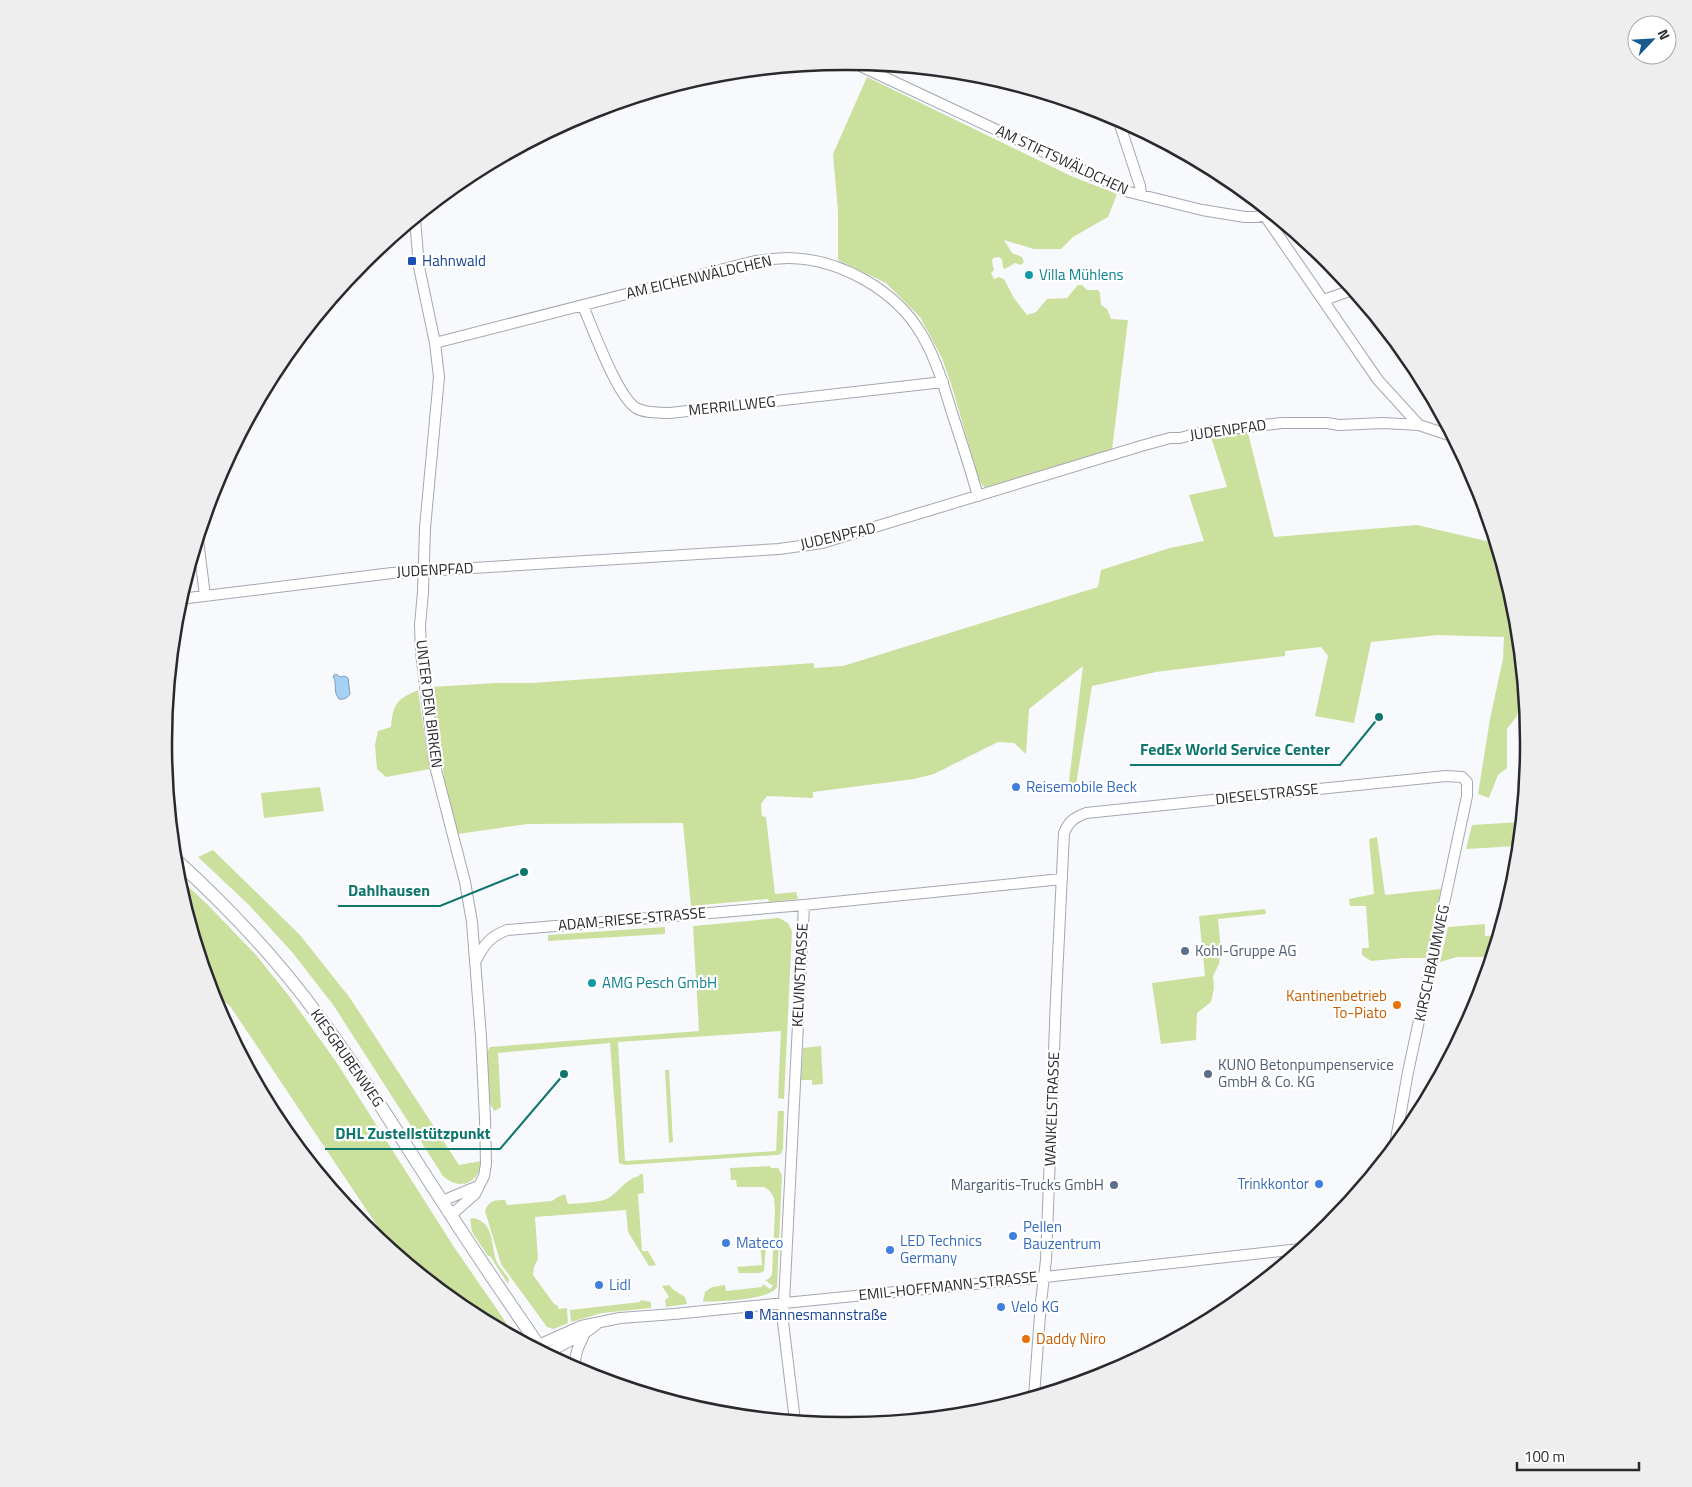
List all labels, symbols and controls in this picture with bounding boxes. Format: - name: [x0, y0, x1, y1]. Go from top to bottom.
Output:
- north arrow: [1627, 15, 1677, 65]
- text: N: [1653, 25, 1676, 43]
- street label: AM STIFTSWÄLDCHEN: [992, 119, 1132, 200]
- place label: Hahnwald: [422, 249, 486, 272]
- street label: AM EICHENWÄLDCHEN: [624, 249, 774, 304]
- marker: Hahnwald: [406, 255, 418, 267]
- place label: Villa Mühlens: [1039, 263, 1123, 286]
- marker: Villa Mühlens: [1023, 269, 1035, 281]
- street label: MERRILLWEG: [687, 389, 777, 422]
- street label: JUDENPFAD: [1188, 413, 1268, 446]
- street label: JUDENPFAD: [798, 516, 878, 555]
- street label: JUDENPFAD: [396, 556, 474, 583]
- street label: UNTER DEN BIRKEN: [410, 638, 449, 769]
- callout: FedEx World Service Center: [1130, 734, 1340, 765]
- text: FedEx World Service Center: [1140, 737, 1330, 761]
- place label: Reisemobile Beck: [1026, 775, 1137, 798]
- street label: DIESELSTRASSE: [1214, 777, 1320, 810]
- marker: Reisemobile Beck: [1010, 781, 1022, 793]
- callout: Dahlhausen: [338, 875, 440, 906]
- text: Dahlhausen: [348, 878, 430, 902]
- street label: ADAM-RIESE-STRASSE: [557, 901, 707, 936]
- street label: KIRSCHBAUMWEG: [1408, 902, 1455, 1023]
- street label: KELVINSTRASSE: [785, 922, 814, 1028]
- place label: Kohl-Gruppe AG: [1195, 939, 1296, 962]
- marker: Kohl-Gruppe AG: [1179, 945, 1191, 957]
- place label: AMG Pesch GmbH: [602, 971, 717, 994]
- marker: AMG Pesch GmbH: [586, 977, 598, 989]
- place label: Kantinenbetrieb To-Piato: [1286, 984, 1387, 1024]
- marker: Kantinenbetrieb To-Piato: [1391, 999, 1403, 1011]
- street label: KIESGRUBENWEG: [305, 1004, 390, 1111]
- street label: WANKELSTRASSE: [1038, 1051, 1065, 1167]
- place label: KUNO Betonpumpenservice GmbH & Co. KG: [1218, 1053, 1394, 1093]
- marker: KUNO Betonpumpenservice GmbH & Co. KG: [1202, 1068, 1214, 1080]
- callout: DHL Zustellstützpunkt: [325, 1118, 500, 1149]
- text: DHL Zustellstützpunkt: [335, 1121, 491, 1145]
- place label: Trinkkontor: [1237, 1172, 1309, 1195]
- place label: Margaritis-Trucks GmbH: [951, 1173, 1104, 1196]
- marker: Trinkkontor: [1313, 1178, 1325, 1190]
- marker: Margaritis-Trucks GmbH: [1108, 1179, 1120, 1191]
- place label: Pellen Bauzentrum: [1023, 1215, 1101, 1255]
- place label: LED Technics Germany: [900, 1229, 982, 1269]
- marker: Pellen Bauzentrum: [1007, 1230, 1019, 1242]
- place label: Mateco: [736, 1231, 783, 1254]
- marker: Mateco: [720, 1237, 732, 1249]
- marker: LED Technics Germany: [884, 1244, 896, 1256]
- street label: EMIL-HOFFMANN-STRASSE: [857, 1265, 1038, 1306]
- place label: Lidl: [609, 1273, 631, 1296]
- marker: Lidl: [593, 1279, 605, 1291]
- place label: Velo KG: [1011, 1295, 1059, 1318]
- marker: Velo KG: [995, 1301, 1007, 1313]
- place label: Mannesmannstraße: [759, 1303, 887, 1326]
- marker: Mannesmannstraße: [743, 1309, 755, 1321]
- place label: Daddy Niro: [1036, 1327, 1106, 1350]
- marker: Daddy Niro: [1020, 1333, 1032, 1345]
- scale bar: [1517, 1440, 1640, 1472]
- text: 100 m: [1524, 1445, 1565, 1468]

